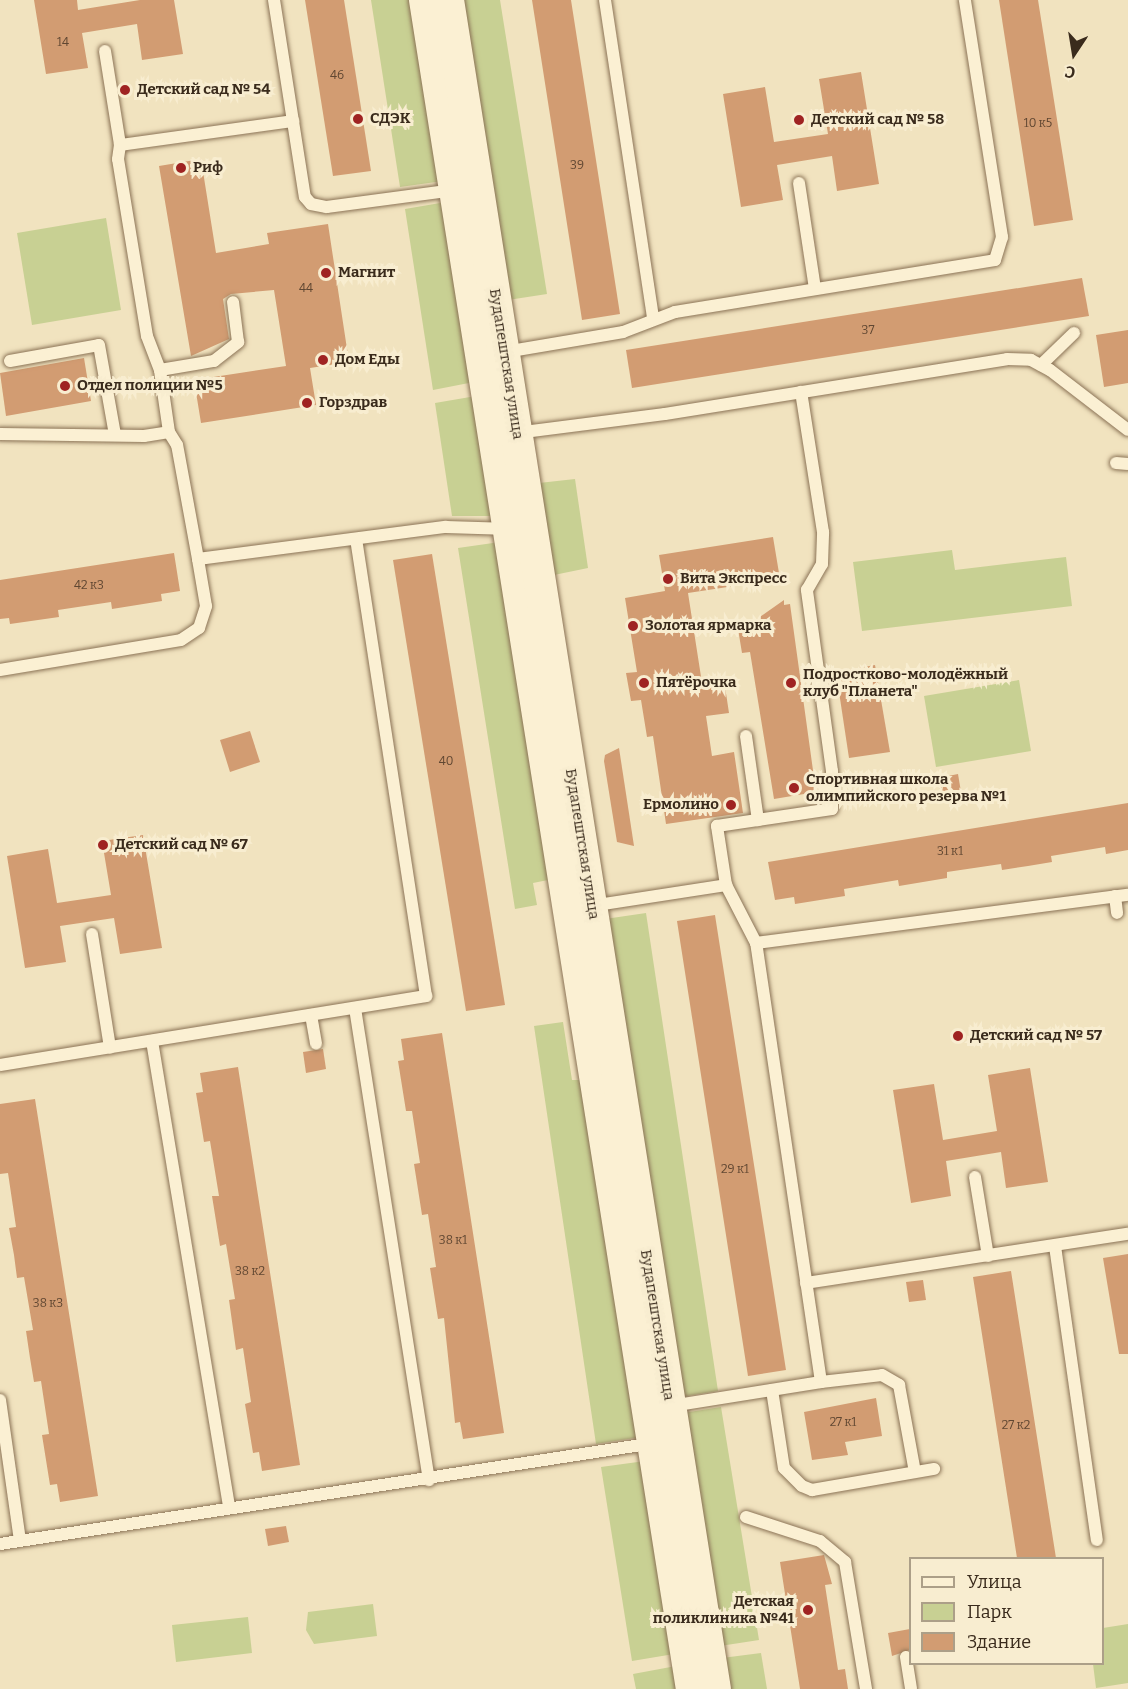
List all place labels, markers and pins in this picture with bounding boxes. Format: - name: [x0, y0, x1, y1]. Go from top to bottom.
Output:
- place label: Детский сад № 54: [137, 81, 270, 99]
- marker: Детский сад № 54: [118, 83, 132, 97]
- place label: СДЭК: [370, 110, 411, 128]
- place label: Детский сад № 58: [811, 111, 944, 129]
- marker: СДЭК: [351, 112, 365, 126]
- marker: Детский сад № 58: [792, 113, 806, 127]
- place label: Риф: [193, 159, 223, 177]
- marker: Риф: [174, 161, 188, 175]
- place label: Магнит: [338, 264, 395, 282]
- marker: Магнит: [319, 266, 333, 280]
- place label: Дом Еды: [335, 351, 400, 369]
- marker: Дом Еды: [316, 353, 330, 367]
- place label: Отдел полиции №5: [77, 377, 223, 395]
- marker: Отдел полиции №5: [58, 379, 72, 393]
- place label: Горздрав: [319, 394, 387, 412]
- marker: Горздрав: [300, 396, 314, 410]
- place label: Вита Экспресс: [680, 570, 787, 588]
- marker: Вита Экспресс: [661, 572, 675, 586]
- place label: Золотая ярмарка: [645, 617, 771, 635]
- marker: Золотая ярмарка: [626, 619, 640, 633]
- place label: Подростково-молодёжный клуб "Планета": [803, 665, 1008, 700]
- place label: Пятёрочка: [656, 674, 736, 692]
- marker: Пятёрочка: [637, 676, 651, 690]
- marker: Подростково-молодёжный клуб "Планета": [784, 676, 798, 690]
- place label: Спортивная школа олимпийского резерва №1: [806, 770, 1006, 805]
- marker: Спортивная школа олимпийского резерва №1: [787, 781, 801, 795]
- place label: Ермолино: [643, 796, 719, 814]
- marker: Ермолино: [724, 798, 738, 812]
- place label: Детский сад № 67: [115, 836, 248, 854]
- marker: Детский сад № 67: [96, 838, 110, 852]
- place label: Детский сад № 57: [970, 1027, 1102, 1045]
- marker: Детский сад № 57: [951, 1029, 965, 1043]
- place label: Детская поликлиника №41: [653, 1592, 794, 1627]
- marker: Детская поликлиника №41: [799, 1601, 817, 1619]

